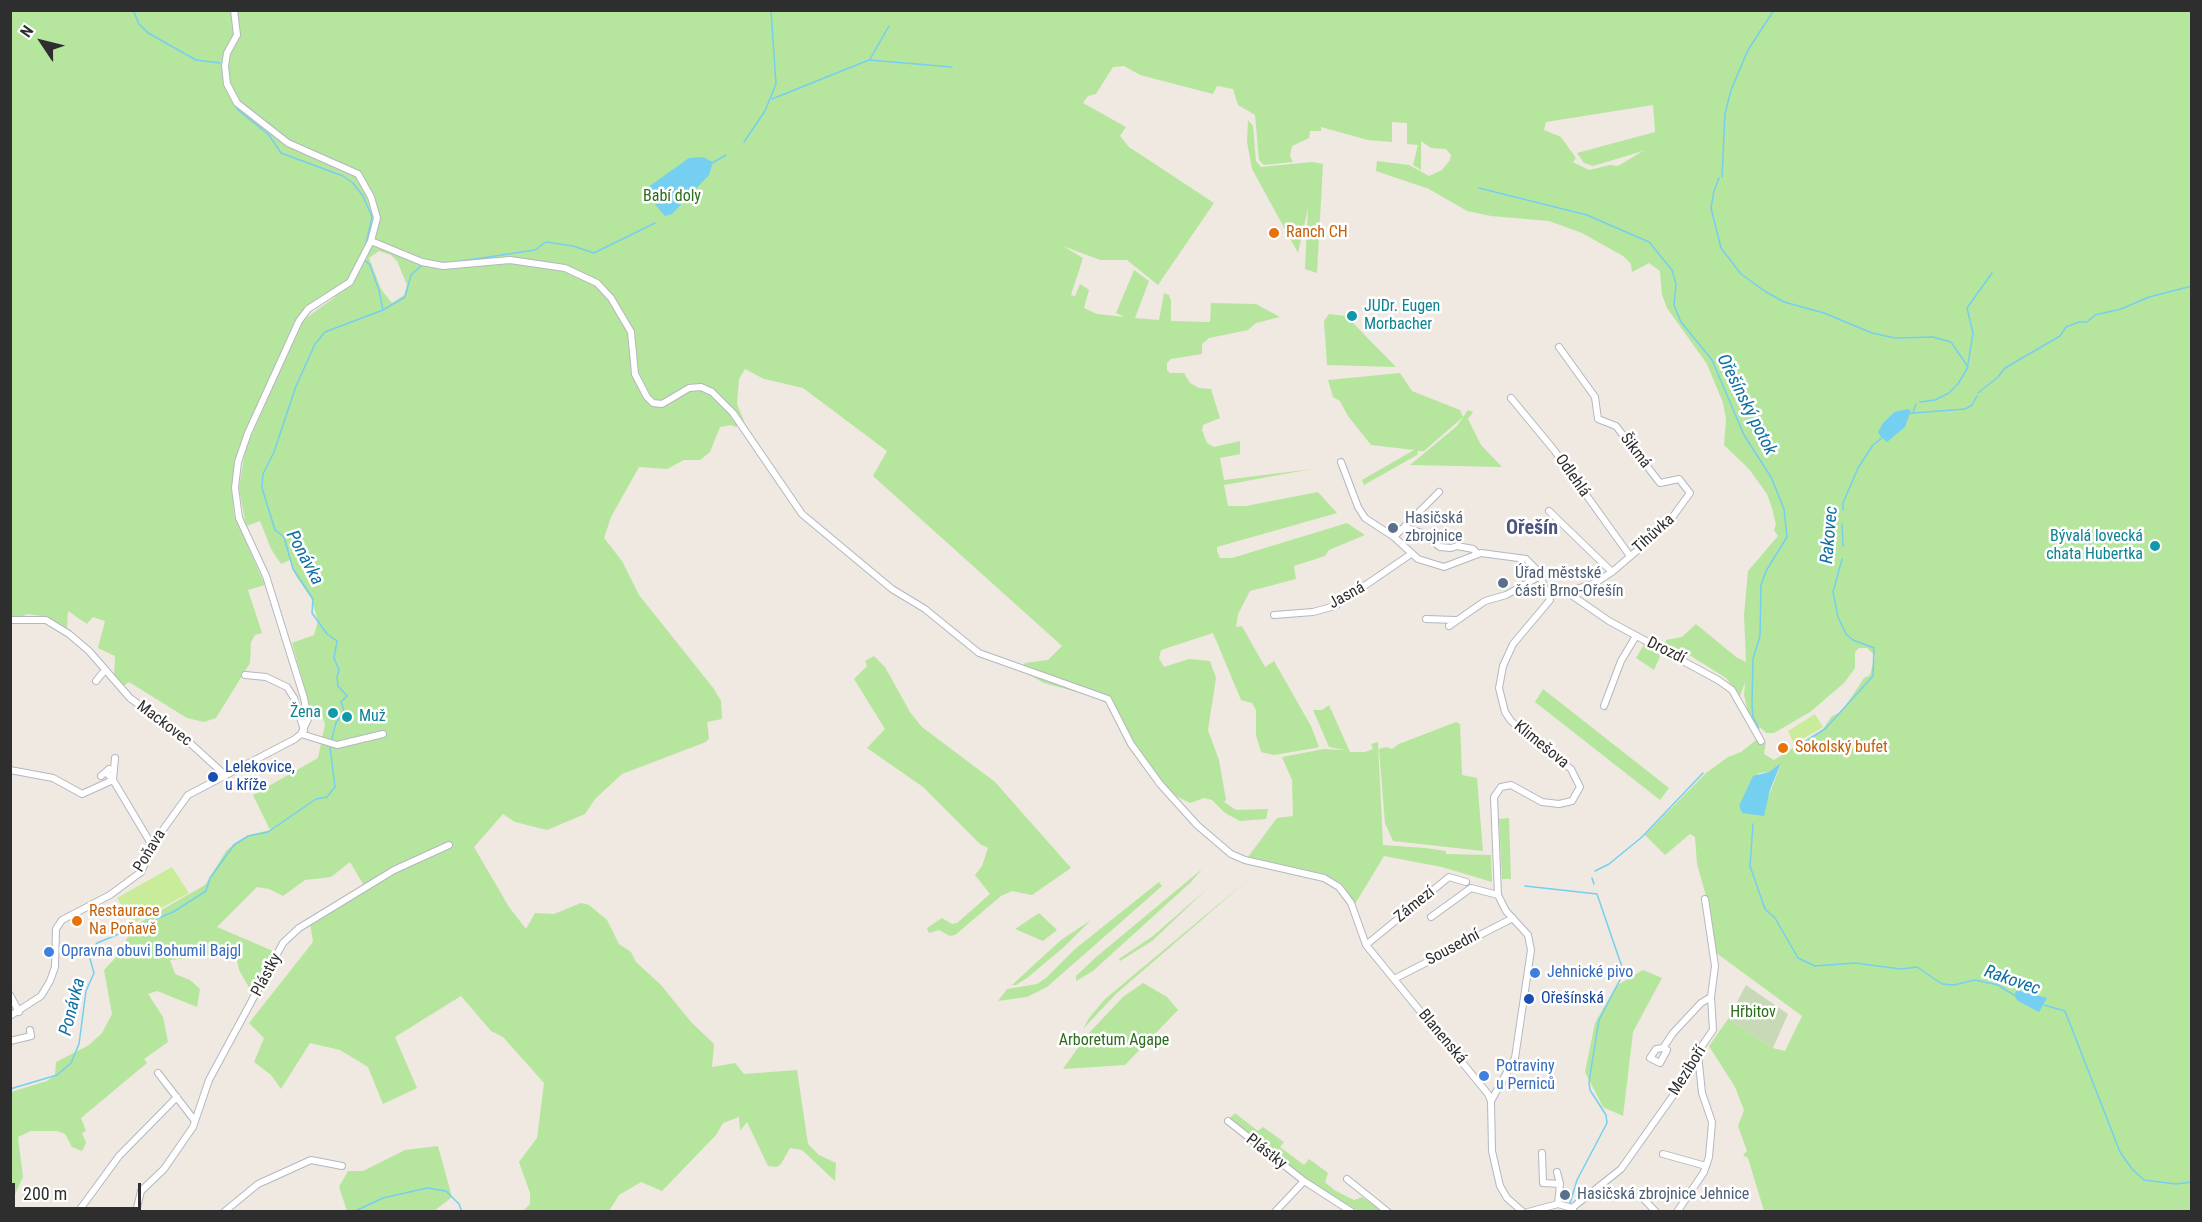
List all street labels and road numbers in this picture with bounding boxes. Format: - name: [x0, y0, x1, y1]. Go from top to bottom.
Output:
- street label: Šikmá: [1616, 430, 1654, 472]
- street label: Odlehlá: [1550, 451, 1594, 501]
- street label: Tihůvka: [1629, 510, 1679, 558]
- street label: Jasná: [1326, 578, 1368, 614]
- street label: Drozdí: [1644, 634, 1688, 668]
- street label: Mackovec: [133, 697, 195, 751]
- street label: Klimešova: [1510, 717, 1572, 773]
- street label: Poňava: [130, 826, 170, 876]
- street label: Zámezí: [1391, 883, 1439, 927]
- street label: Sousední: [1423, 926, 1483, 970]
- street label: Plástky: [248, 950, 286, 1000]
- street label: Blanenská: [1414, 1006, 1470, 1068]
- street label: Meziboří: [1665, 1043, 1711, 1099]
- street label: Plástky: [1242, 1130, 1290, 1174]

